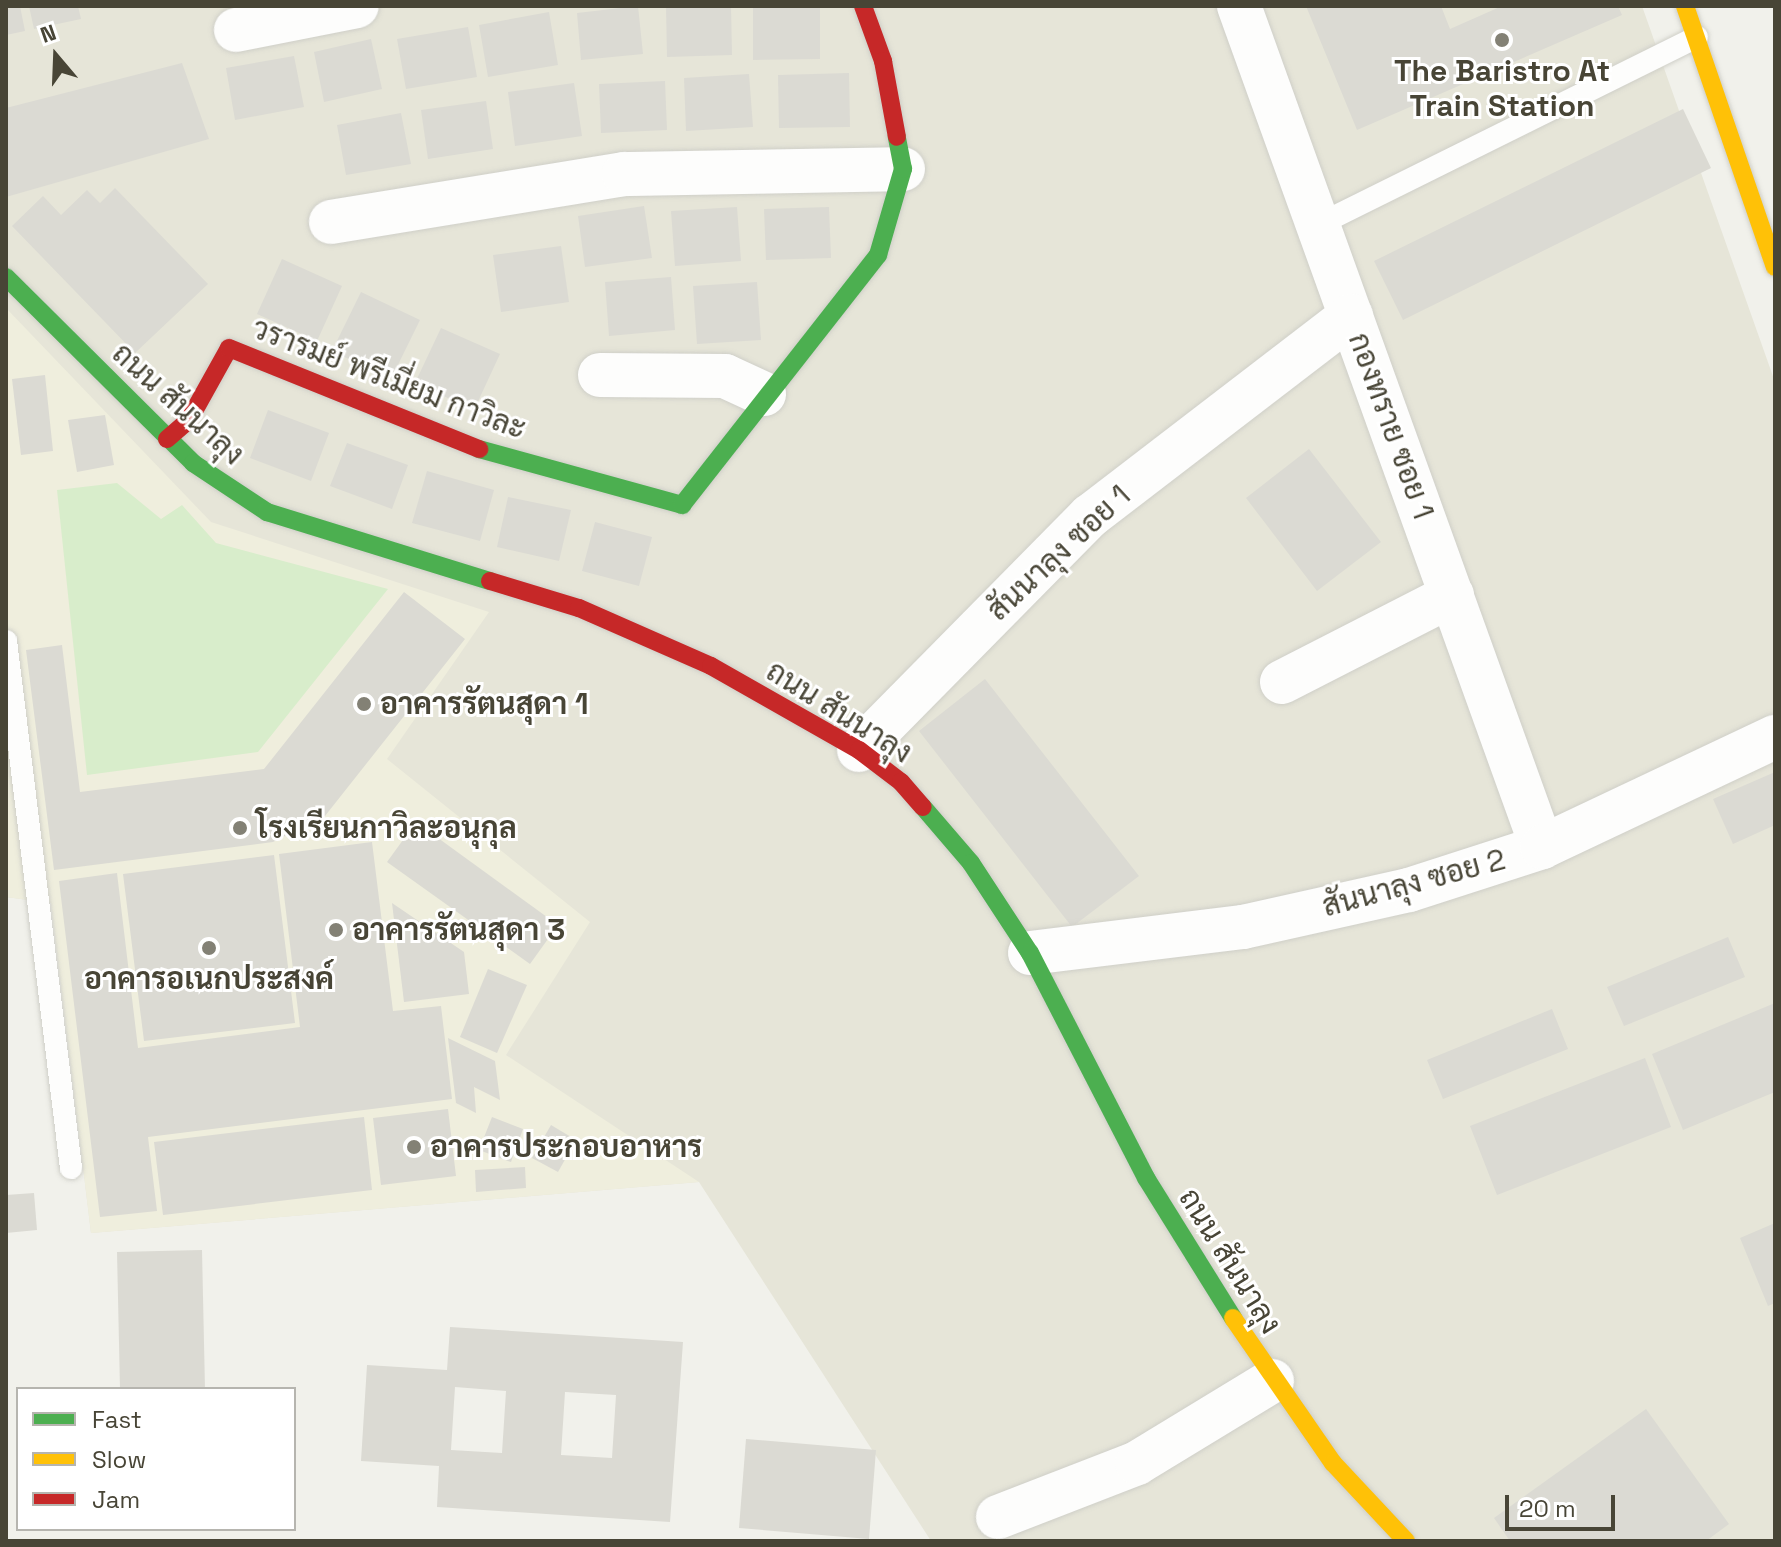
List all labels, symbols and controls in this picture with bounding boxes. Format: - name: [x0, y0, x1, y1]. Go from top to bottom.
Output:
- north arrow: [16, 16, 96, 96]
- text: N: [37, 18, 60, 49]
- marker: The Baristro At Train Station: [1493, 31, 1511, 49]
- place label: The Baristro At Train Station: [1394, 53, 1610, 124]
- street label: วรารมย์ พรีเมี่ยม กาวิละ: [247, 310, 531, 448]
- street label: กองทราย ซอย 1: [1341, 328, 1441, 524]
- street label: ถนน สันนาลุง: [105, 336, 251, 472]
- street label: สันนาลุง ซอย 1: [980, 478, 1138, 628]
- street label: ถนน สันนาลุง: [760, 653, 918, 771]
- place label: อาคารรัตนสุดา 1: [380, 686, 588, 722]
- marker: อาคารรัตนสุดา 1: [355, 695, 373, 713]
- place label: โรงเรียนกาวิละอนุกุล: [256, 810, 517, 846]
- marker: โรงเรียนกาวิละอนุกุล: [231, 819, 249, 837]
- street label: สันนาลุง ซอย 2: [1319, 841, 1509, 925]
- place label: อาคารรัตนสุดา 3: [352, 912, 565, 948]
- marker: อาคารรัตนสุดา 3: [327, 921, 345, 939]
- marker: อาคารอเนกประสงค์: [200, 939, 218, 957]
- place label: อาคารอเนกประสงค์: [84, 961, 334, 997]
- place label: อาคารประกอบอาหาร: [430, 1129, 702, 1165]
- marker: อาคารประกอบอาหาร: [405, 1138, 423, 1156]
- street label: ถนน สันนาลุง: [1171, 1182, 1289, 1340]
- legend: [16, 1387, 296, 1531]
- text: Fast: [92, 1404, 142, 1435]
- text: Slow: [92, 1444, 146, 1475]
- scale bar: [1509, 1479, 1619, 1529]
- text: Jam: [92, 1484, 140, 1515]
- text: 20 m: [1519, 1493, 1576, 1524]

